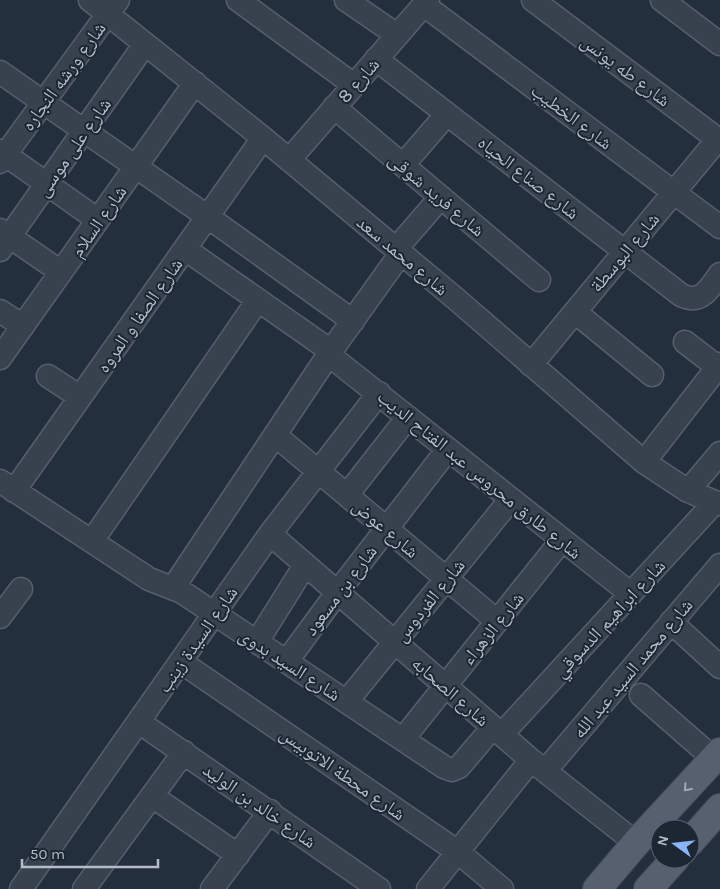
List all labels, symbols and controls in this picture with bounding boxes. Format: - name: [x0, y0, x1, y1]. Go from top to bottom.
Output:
- street label: شارع ورشه النجاره: [17, 18, 111, 135]
- street label: شارع طه يونس: [576, 30, 674, 112]
- street label: شارع 8: [333, 54, 384, 108]
- street label: شارع الخطيب: [526, 79, 616, 155]
- street label: شارع على موسى: [32, 94, 116, 201]
- street label: شارع صناع الحياه: [473, 131, 583, 224]
- street label: شارع فريد شوقى: [384, 148, 489, 241]
- street label: شارع السلام: [66, 181, 133, 263]
- street label: شارع البوسطة: [585, 209, 664, 297]
- street label: شارع محمد سعد: [352, 211, 453, 300]
- street label: شارع الصفا و المروه: [92, 254, 187, 377]
- street label: شارع طارق محروس عبد الفتاح الديب: [373, 386, 586, 564]
- street label: شارع عوض: [348, 495, 423, 563]
- street label: شارع بن مسعود: [300, 541, 382, 640]
- street label: شارع الفردوس: [390, 555, 470, 646]
- street label: شارع ابراهيم الدسوقي: [549, 555, 673, 685]
- street label: شارع السيدة زينب: [153, 582, 243, 697]
- street label: شارع الزهراء: [457, 588, 529, 669]
- street label: شارع محمد السيد عبد الله: [568, 594, 698, 743]
- street label: شارع السيد بدوى: [234, 624, 345, 706]
- street label: شارع الصحابه: [407, 652, 494, 731]
- street label: شارع محطة الاتوبيس: [275, 722, 409, 825]
- street label: شارع خالد بن الوليد: [199, 759, 320, 853]
- one-way arrow: [684, 782, 693, 791]
- north arrow: [650, 819, 700, 869]
- text: N: [653, 834, 672, 848]
- scale bar: [22, 836, 159, 868]
- text: 50 m: [30, 845, 65, 863]

